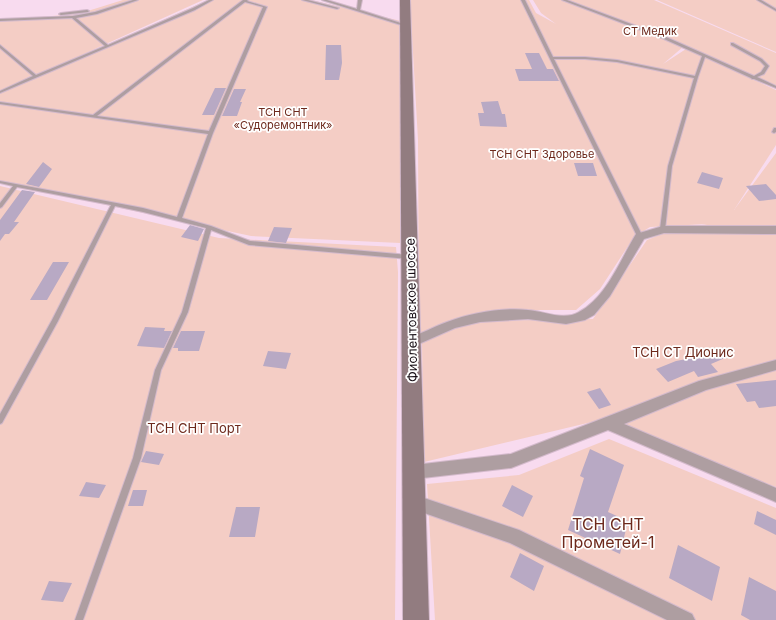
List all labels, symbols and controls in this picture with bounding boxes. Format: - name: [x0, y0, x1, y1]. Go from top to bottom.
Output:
- park label: СТ Медик: [623, 24, 677, 38]
- park label: ТСН СНТ «Судоремонтник»: [233, 105, 333, 132]
- park label: ТСН СНТ Здоровье: [490, 147, 594, 161]
- street label: Фиолентовское шоссе: [402, 238, 420, 382]
- park label: ТСН СТ Дионис: [632, 344, 734, 360]
- park label: ТСН СНТ Порт: [147, 420, 241, 436]
- park label: ТСН СНТ Прометей-1: [562, 514, 654, 552]

